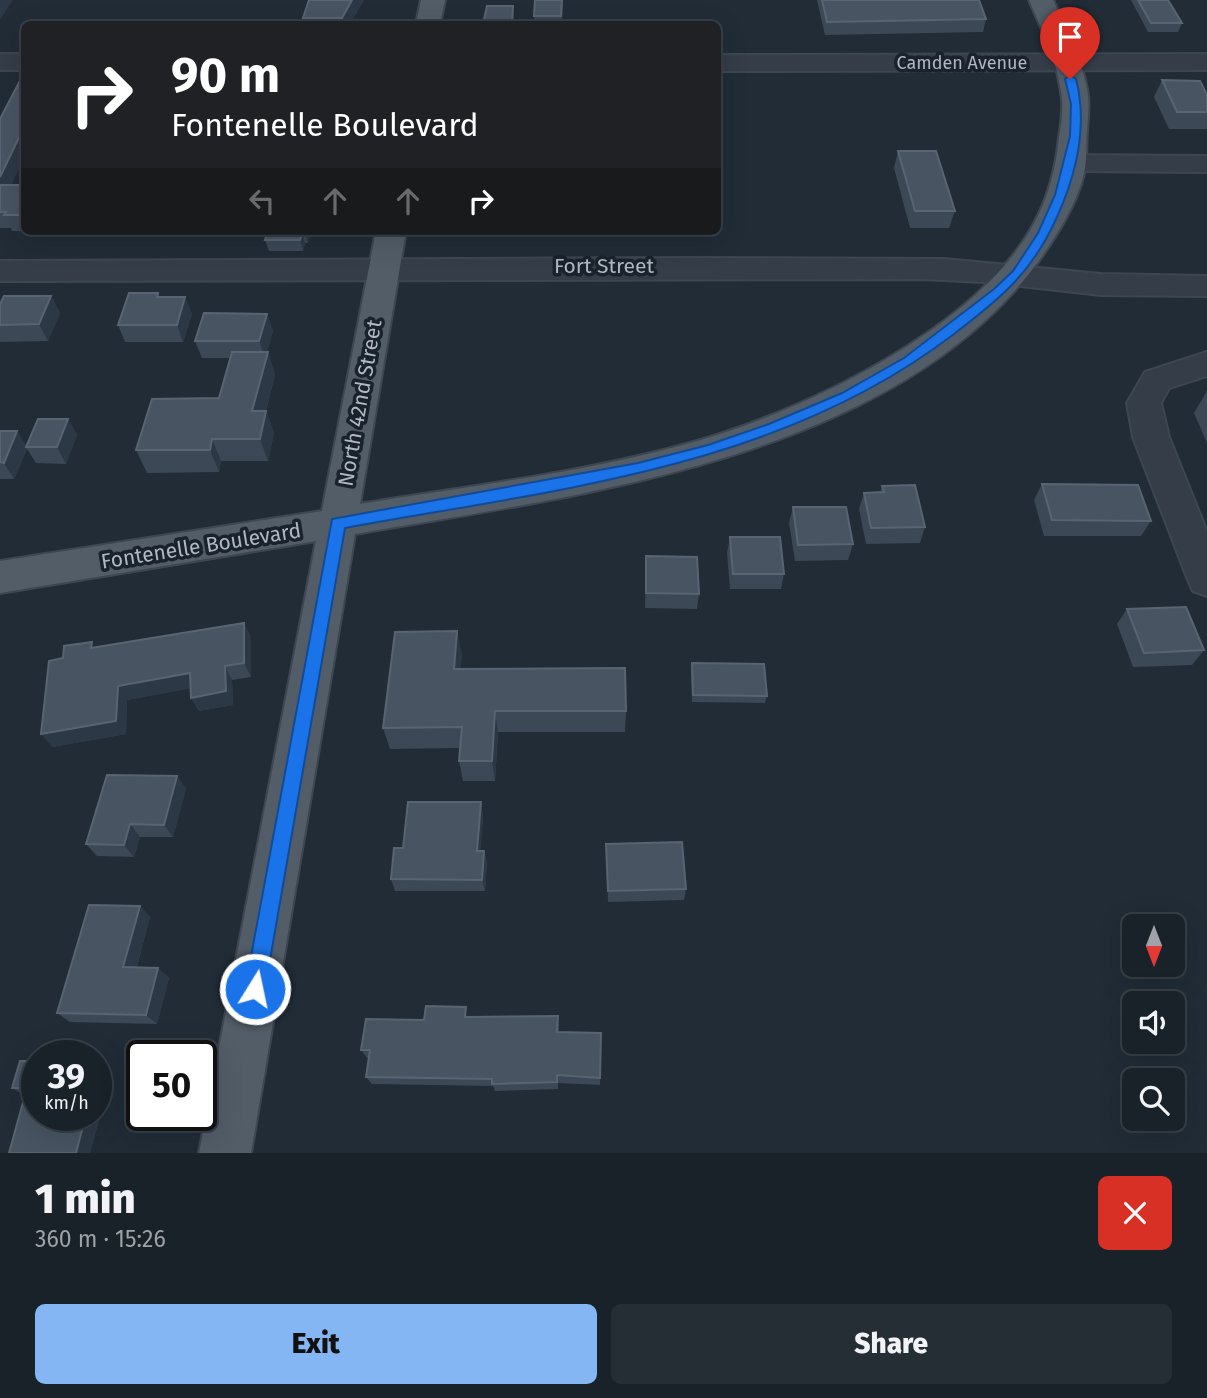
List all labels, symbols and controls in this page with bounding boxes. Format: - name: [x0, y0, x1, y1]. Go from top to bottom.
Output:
- pin: [1040, 7, 1100, 79]
- icon: arrive: [1051, 18, 1089, 56]
- text: 90 m: [171, 46, 280, 105]
- icon: right: [56, 49, 147, 140]
- street label: Camden Avenue: [897, 52, 1027, 74]
- text: Fontenelle Boulevard: [171, 106, 479, 144]
- icon: left: [243, 182, 281, 220]
- icon: ahead: [316, 182, 354, 220]
- icon: ahead: [389, 182, 427, 220]
- icon: right: [462, 182, 500, 220]
- street label: Fort Street: [554, 253, 654, 279]
- street label: North 42nd Street: [333, 317, 388, 488]
- street label: Fontenelle Boulevard: [99, 517, 303, 575]
- north arrow: [1122, 914, 1185, 976]
- map controls: [1122, 914, 1185, 1131]
- position arrow: [218, 952, 292, 1026]
- button: sound: [1122, 991, 1185, 1054]
- speed limit sign: 50: [126, 1040, 217, 1131]
- text: 39: [48, 1055, 85, 1097]
- button: search: [1122, 1068, 1185, 1131]
- text: km/h: [44, 1092, 89, 1114]
- text: 1 min: [35, 1174, 136, 1224]
- button: close: [1098, 1176, 1172, 1250]
- text: 360 m · 15:26: [35, 1225, 166, 1253]
- button: Exit: [35, 1304, 597, 1384]
- button: Share: [611, 1304, 1172, 1384]

